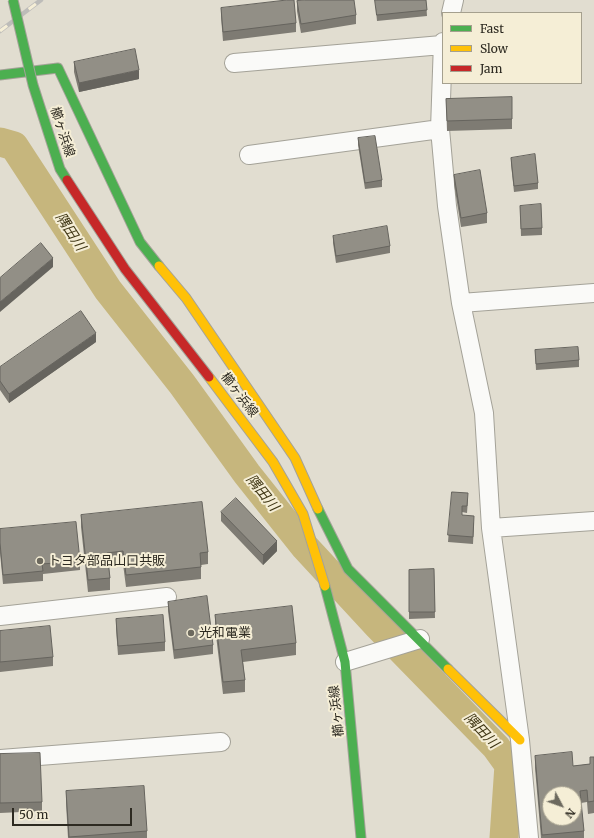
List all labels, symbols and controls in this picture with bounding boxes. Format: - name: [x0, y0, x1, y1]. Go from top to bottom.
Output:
- legend: [442, 12, 582, 84]
- text: Fast: [480, 21, 504, 36]
- text: Slow: [480, 41, 508, 56]
- text: Jam: [480, 61, 502, 76]
- street label: 櫛ヶ浜線: [47, 105, 77, 159]
- water label: 隅田川: [52, 210, 88, 254]
- street label: 櫛ヶ浜線: [217, 370, 261, 420]
- water label: 隅田川: [242, 471, 282, 515]
- place label: トヨタ部品山口共販: [48, 553, 165, 569]
- marker: トヨタ部品山口共販: [35, 556, 45, 566]
- place label: 光和電業: [199, 625, 251, 641]
- marker: 光和電業: [186, 628, 196, 638]
- street label: 櫛ヶ浜線: [327, 684, 347, 738]
- water label: 隅田川: [461, 710, 501, 752]
- north arrow: [542, 786, 582, 826]
- scale bar: [14, 800, 134, 826]
- text: N: [562, 805, 578, 821]
- text: 50 m: [19, 807, 48, 822]

